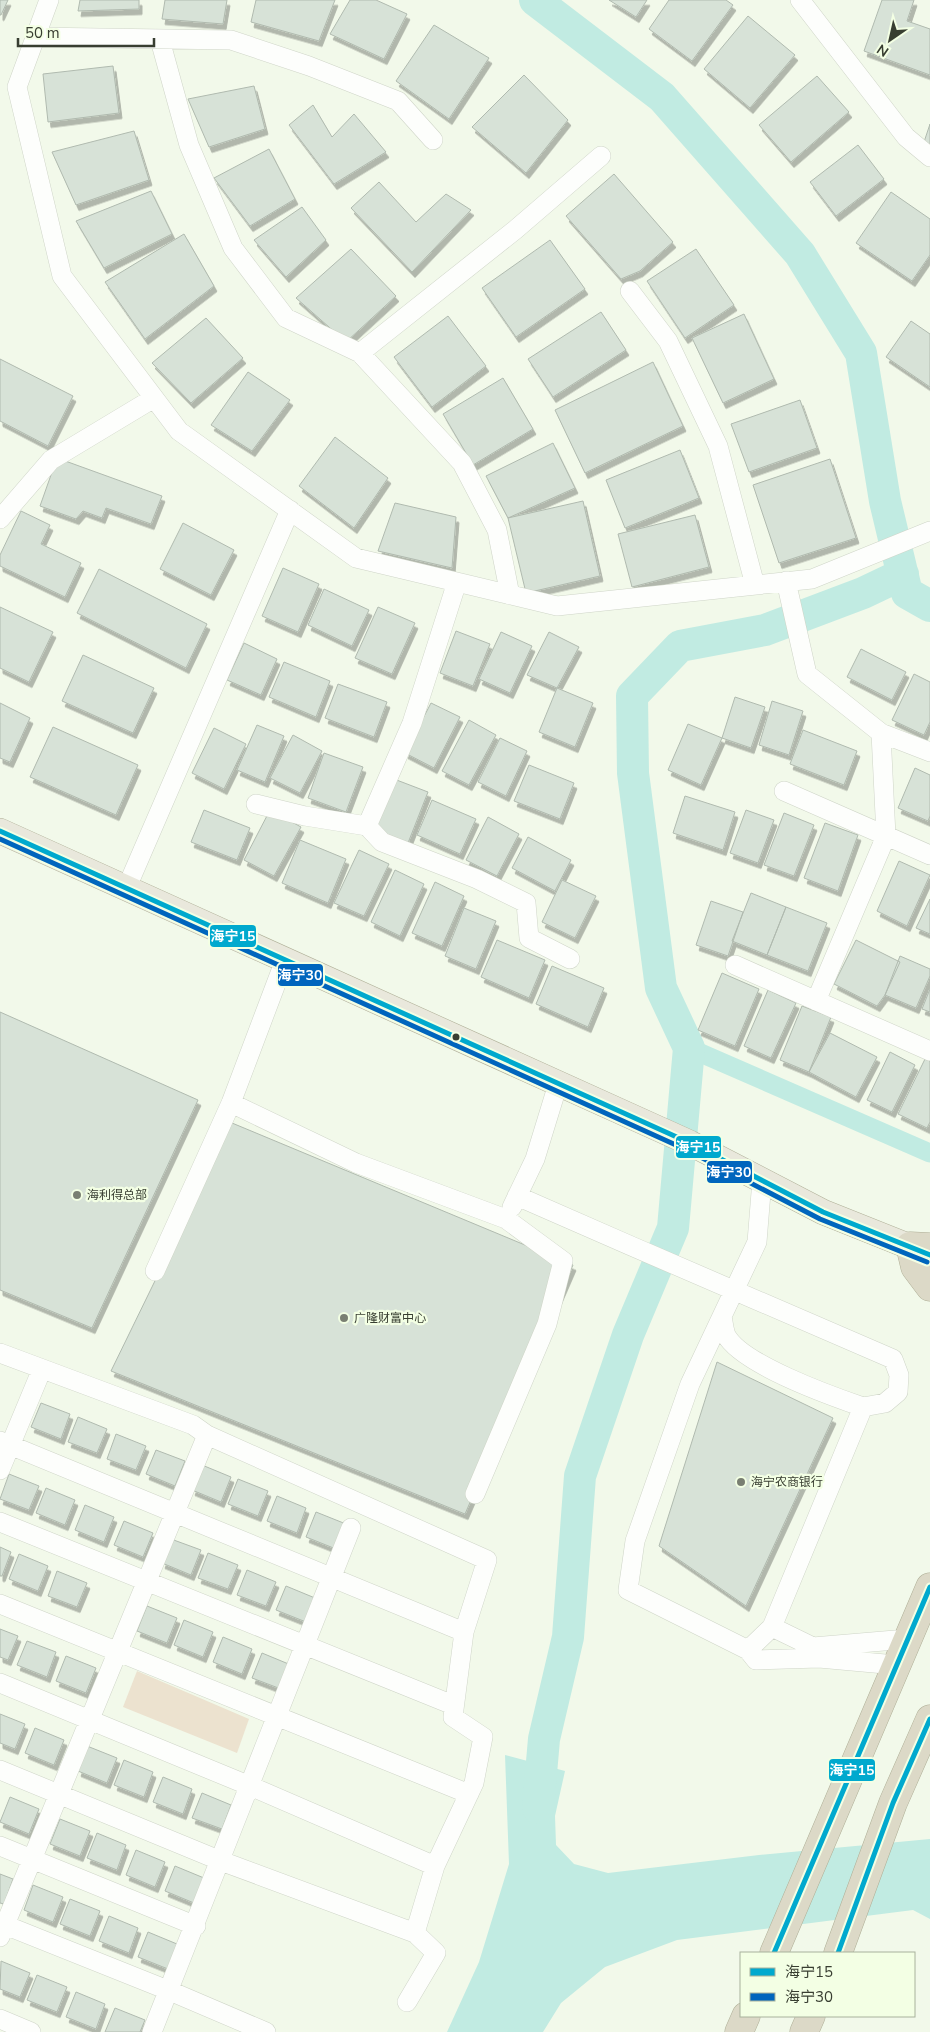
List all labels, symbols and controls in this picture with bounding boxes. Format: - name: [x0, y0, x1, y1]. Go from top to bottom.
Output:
- scale bar: [18, 15, 154, 47]
- north arrow: [865, 15, 915, 65]
- text: 50 m: [25, 23, 60, 43]
- text: N: [873, 40, 893, 61]
- line badge: 海宁15: [209, 924, 257, 948]
- text: 海宁15: [211, 927, 255, 946]
- line badge: 海宁30: [277, 963, 324, 987]
- text: 海宁30: [278, 966, 322, 985]
- unlabelled marker: [451, 1032, 461, 1042]
- line badge: 海宁15: [675, 1135, 722, 1159]
- text: 海宁15: [676, 1138, 720, 1157]
- line badge: 海宁30: [706, 1160, 753, 1184]
- text: 海宁30: [707, 1163, 751, 1182]
- place label: 海利得总部: [87, 1187, 147, 1203]
- marker: 海利得总部: [71, 1189, 83, 1201]
- place label: 广隆财富中心: [354, 1310, 426, 1326]
- marker: 广隆财富中心: [338, 1312, 350, 1324]
- place label: 海宁农商银行: [751, 1474, 823, 1490]
- marker: 海宁农商银行: [735, 1476, 747, 1488]
- line badge: 海宁15: [828, 1758, 876, 1782]
- text: 海宁15: [830, 1761, 874, 1780]
- legend: [740, 1952, 915, 2017]
- text: 海宁15: [785, 1962, 833, 1982]
- text: 海宁30: [785, 1987, 833, 2007]

